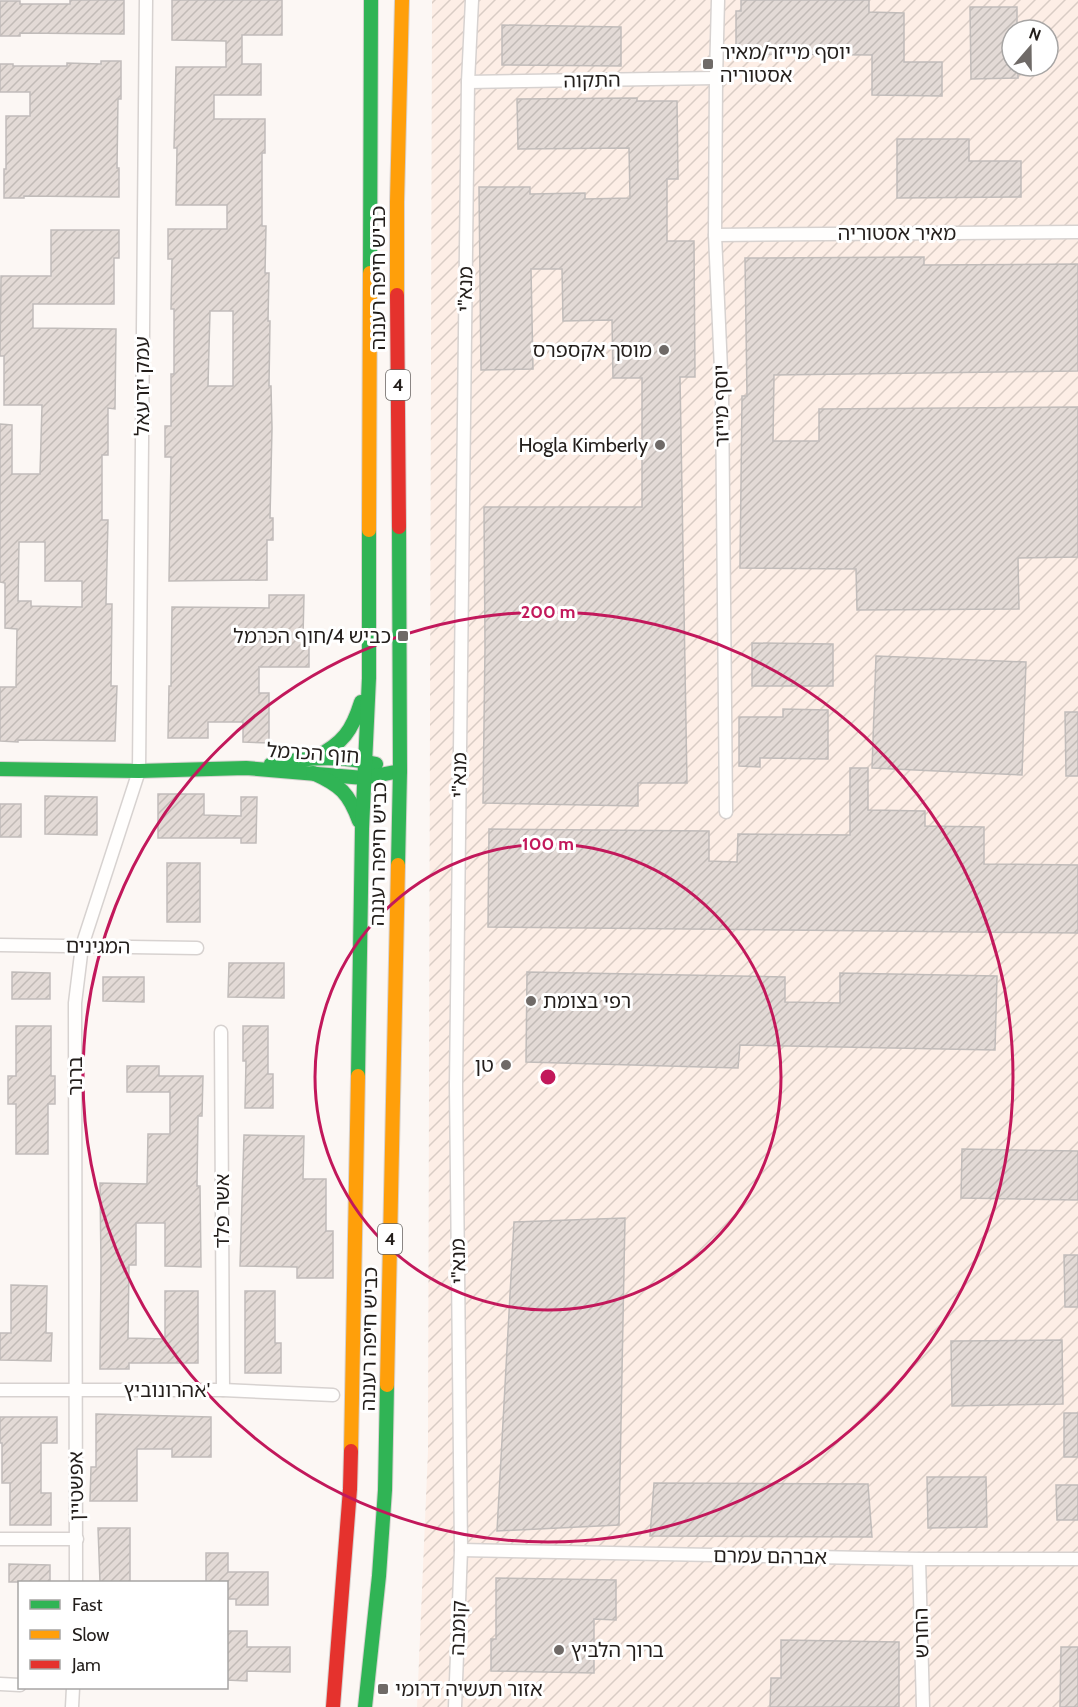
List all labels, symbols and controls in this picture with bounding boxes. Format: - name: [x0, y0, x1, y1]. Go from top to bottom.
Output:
- north arrow: [1000, 18, 1060, 78]
- text: N: [1026, 24, 1044, 45]
- place label: יוסף מייזר/מאיר אסטוריה: [720, 40, 851, 87]
- marker: יוסף מייזר/מאיר אסטוריה: [701, 57, 715, 71]
- street label: התקוה: [563, 68, 621, 92]
- street label: כביש חיפה רעננה: [366, 206, 390, 350]
- street label: מאיר אסטוריה: [838, 221, 956, 245]
- street label: מנא"י: [453, 266, 477, 312]
- street label: עמק יזרעאל: [130, 336, 154, 436]
- place label: מוסך אקספרס: [533, 338, 652, 362]
- marker: מוסך אקספרס: [657, 343, 671, 357]
- street label: יוסף מייזר: [708, 364, 734, 448]
- road number: 4: [386, 370, 410, 400]
- place label: Hogla Kimberly: [518, 433, 648, 457]
- marker: Hogla Kimberly: [653, 438, 667, 452]
- text: 200 m: [521, 601, 575, 623]
- place label: כביש 4/חוף הכרמל: [233, 624, 391, 648]
- marker: כביש 4/חוף הכרמל: [396, 629, 410, 643]
- street label: חוף הכרמל: [266, 738, 360, 768]
- street label: מנא"י: [447, 752, 471, 798]
- street label: כביש חיפה רעננה: [365, 782, 391, 926]
- text: 100 m: [522, 833, 574, 855]
- street label: המגינים: [65, 933, 131, 959]
- place label: רפי בצומת: [543, 989, 631, 1013]
- marker: רפי בצומת: [524, 994, 538, 1008]
- place label: טן: [475, 1053, 494, 1077]
- street label: ברנר: [63, 1056, 87, 1096]
- marker: טן: [499, 1058, 513, 1072]
- centre of rings: [538, 1067, 558, 1087]
- street label: אשר פלד: [210, 1174, 234, 1248]
- road number: 4: [378, 1224, 402, 1254]
- street label: מנא"י: [446, 1238, 470, 1284]
- street label: כביש חיפה רעננה: [356, 1267, 382, 1411]
- street label: אהרונוביץ': [124, 1378, 210, 1402]
- street label: אפשטיין: [63, 1451, 89, 1521]
- street label: אברהם עמרם: [713, 1543, 827, 1569]
- legend: [18, 1581, 228, 1689]
- text: Fast: [72, 1594, 103, 1616]
- street label: קומבה: [445, 1600, 471, 1656]
- street label: החרש: [909, 1607, 933, 1659]
- text: Slow: [72, 1624, 109, 1646]
- place label: ברוך הלביץ: [571, 1638, 664, 1662]
- marker: ברוך הלביץ: [552, 1643, 566, 1657]
- text: Jam: [71, 1654, 101, 1676]
- place label: אזור תעשיה דרומי: [395, 1677, 543, 1701]
- marker: אזור תעשיה דרומי: [376, 1682, 390, 1696]

